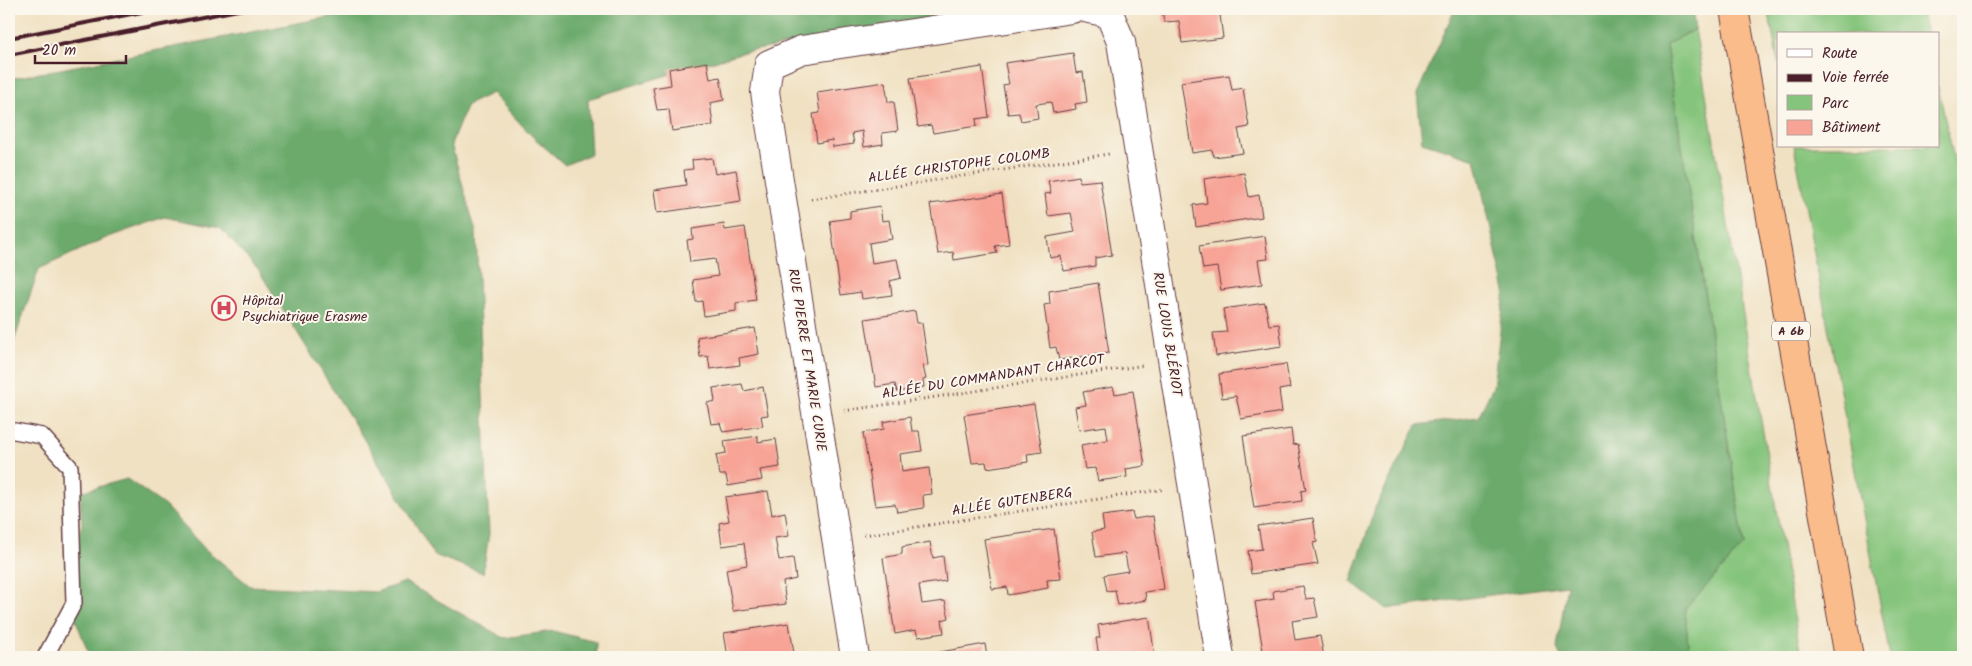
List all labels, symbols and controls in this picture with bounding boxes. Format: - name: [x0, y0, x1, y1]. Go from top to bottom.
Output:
- scale bar: [35, 32, 126, 64]
- legend: [1777, 32, 1940, 148]
- text: 20 m: [42, 39, 76, 63]
- text: Route: [1822, 42, 1858, 66]
- text: Voie ferrée: [1822, 66, 1889, 90]
- text: Parc: [1822, 92, 1849, 116]
- text: Bâtiment: [1822, 116, 1881, 140]
- street label: ALLÉE CHRISTOPHE COLOMB: [867, 142, 1052, 190]
- street label: RUE PIERRE ET MARIE CURIE: [782, 267, 832, 454]
- street label: RUE LOUIS BLÉRIOT: [1146, 270, 1188, 399]
- place label: Hôpital Psychiatrique Erasme: [242, 290, 368, 328]
- hospital icon: Hôpital Psychiatrique Erasme: [211, 295, 237, 321]
- road number: A 6b: [1772, 322, 1810, 341]
- street label: ALLÉE DU COMMANDANT CHARCOT: [880, 348, 1107, 405]
- street label: ALLÉE GUTENBERG: [950, 482, 1074, 522]

